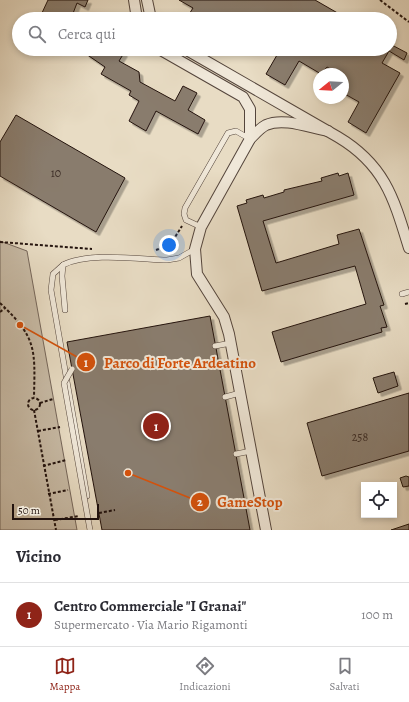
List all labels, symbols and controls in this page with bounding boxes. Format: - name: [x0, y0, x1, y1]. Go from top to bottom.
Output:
- search box: [12, 12, 397, 56]
- icon: search: [26, 23, 48, 45]
- text: Cerca qui: [58, 24, 116, 44]
- north arrow: [313, 68, 349, 104]
- house number: 10: [51, 165, 61, 181]
- your location: [159, 235, 179, 255]
- callout: Parco di Forte Ardeatino: [76, 349, 264, 376]
- text: Parco di Forte Ardeatino: [104, 353, 256, 373]
- text: 1: [84, 355, 89, 371]
- pin: 1: [143, 411, 169, 441]
- house number: 258: [352, 429, 369, 445]
- map controls: [361, 482, 397, 518]
- button: locate: [361, 482, 397, 518]
- callout: GameStop: [190, 488, 291, 515]
- text: GameStop: [217, 492, 283, 512]
- text: 2: [197, 494, 203, 510]
- scale bar: [12, 502, 99, 521]
- text: 50 m: [18, 503, 40, 518]
- text: Vicino: [16, 545, 61, 568]
- text: Centro Commerciale "I Granai": [54, 596, 246, 616]
- text: 1: [27, 606, 31, 623]
- text: 100 m: [361, 606, 393, 623]
- text: Supermercato · Via Mario Rigamonti: [54, 616, 248, 633]
- tab: Mappa: [49, 655, 81, 694]
- tab: Indicazioni: [179, 655, 231, 694]
- tab: Salvati: [330, 655, 360, 694]

